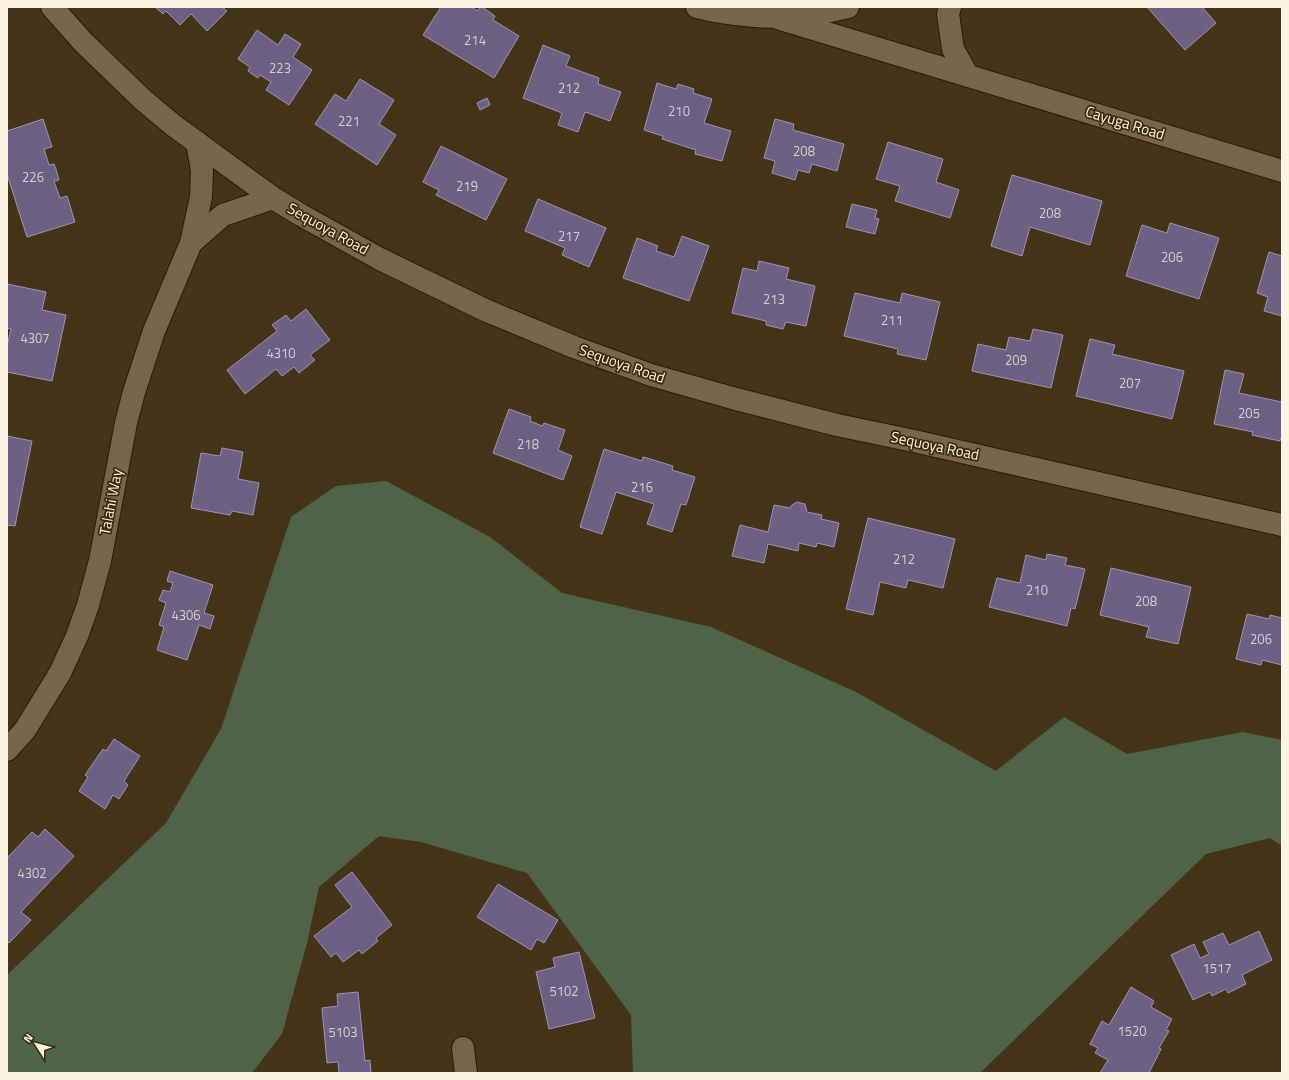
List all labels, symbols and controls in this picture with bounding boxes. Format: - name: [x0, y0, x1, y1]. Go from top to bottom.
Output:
- house number: 214: [464, 30, 486, 50]
- house number: 223: [269, 58, 291, 78]
- house number: 212: [558, 78, 580, 98]
- street label: Cayuga Road: [1083, 100, 1168, 145]
- house number: 210: [668, 101, 690, 121]
- house number: 221: [338, 111, 360, 131]
- house number: 208: [793, 141, 815, 161]
- house number: 226: [22, 167, 44, 187]
- house number: 219: [456, 176, 478, 196]
- street label: Sequoya Road: [283, 197, 373, 260]
- house number: 208: [1039, 203, 1061, 223]
- house number: 217: [558, 226, 580, 246]
- house number: 206: [1161, 247, 1183, 267]
- house number: 213: [763, 289, 785, 309]
- house number: 211: [881, 310, 903, 330]
- house number: 4307: [20, 328, 50, 348]
- street label: Sequoya Road: [576, 338, 668, 389]
- house number: 4310: [266, 343, 296, 363]
- house number: 209: [1005, 350, 1027, 370]
- house number: 207: [1119, 373, 1141, 393]
- house number: 205: [1238, 403, 1260, 423]
- street label: Sequoya Road: [889, 425, 981, 466]
- house number: 218: [517, 434, 539, 454]
- street label: Talahi Way: [93, 467, 128, 537]
- house number: 216: [631, 477, 653, 497]
- house number: 212: [893, 549, 915, 569]
- house number: 210: [1026, 580, 1048, 600]
- house number: 208: [1135, 591, 1157, 611]
- house number: 4306: [171, 605, 201, 625]
- house number: 206: [1250, 629, 1272, 649]
- house number: 4302: [17, 863, 47, 883]
- house number: 1517: [1202, 958, 1232, 978]
- house number: 5102: [549, 981, 579, 1001]
- house number: 1520: [1117, 1021, 1147, 1041]
- house number: 5103: [328, 1022, 358, 1042]
- north arrow: [16, 1024, 56, 1064]
- text: N: [19, 1030, 37, 1046]

